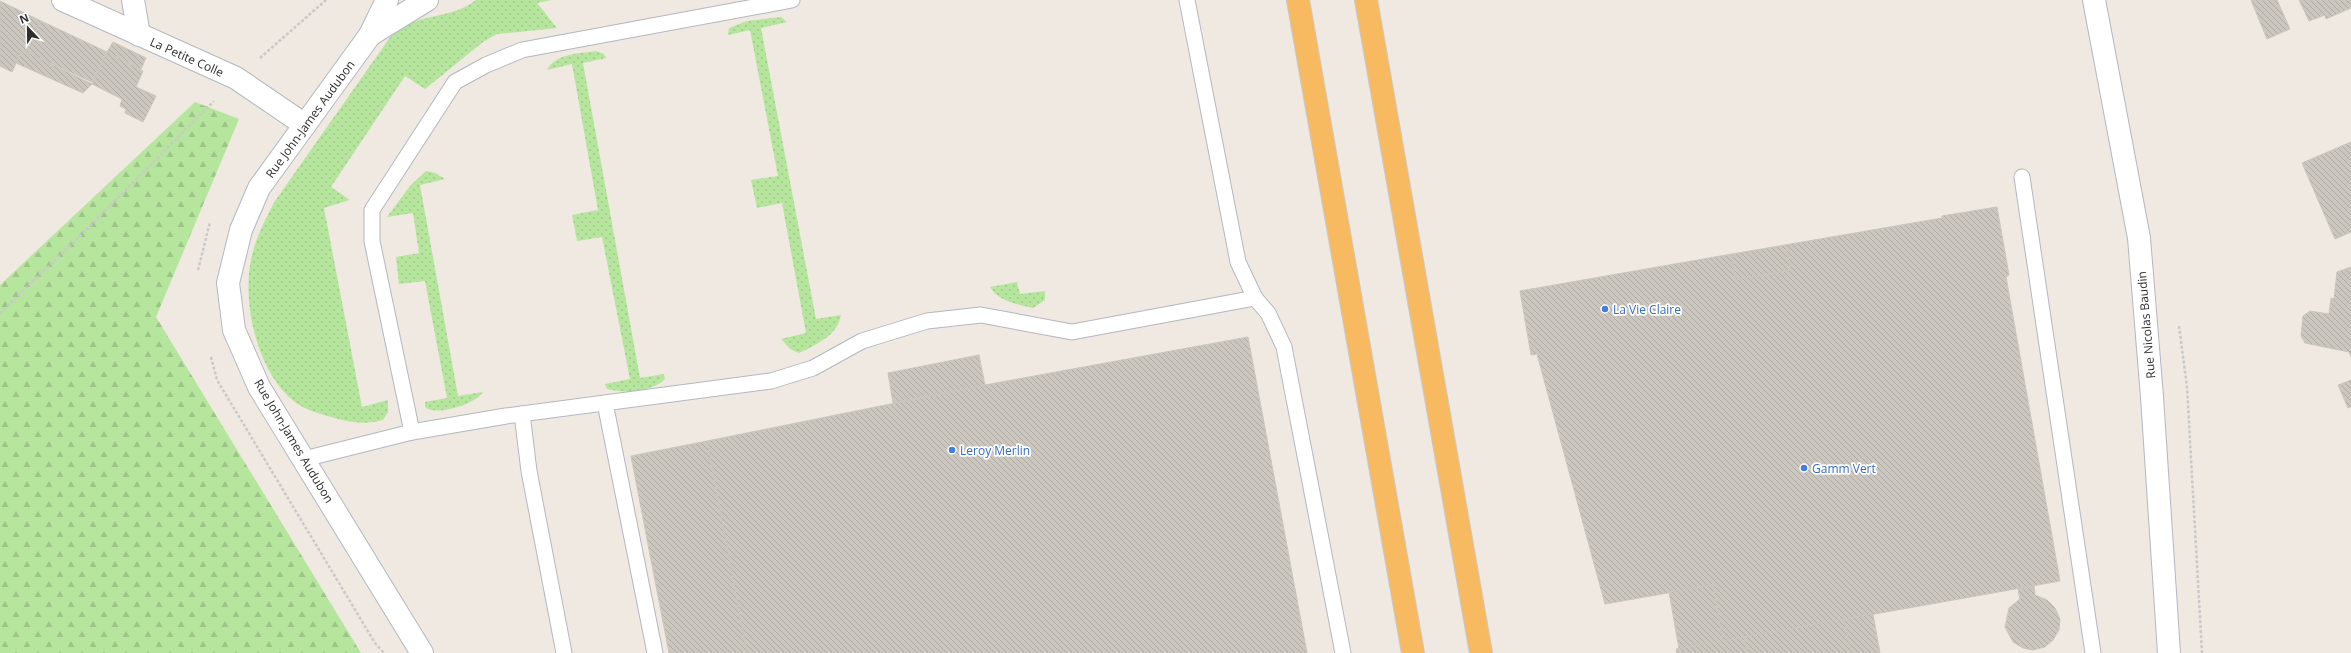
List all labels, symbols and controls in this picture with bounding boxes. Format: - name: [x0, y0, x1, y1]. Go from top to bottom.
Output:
- north arrow: [8, 8, 48, 48]
- text: N: [17, 10, 31, 27]
- street label: La Petite Colle: [147, 33, 227, 81]
- street label: Rue John-James Audubon: [261, 57, 359, 181]
- street label: Rue Nicolas Baudin: [2133, 271, 2159, 379]
- place label: La Vie Claire: [1613, 301, 1681, 318]
- marker: La Vie Claire: [1600, 304, 1610, 314]
- street label: Rue John-James Audubon: [250, 376, 338, 506]
- place label: Leroy Merlin: [960, 442, 1030, 459]
- marker: Leroy Merlin: [947, 445, 957, 455]
- place label: Gamm Vert: [1812, 460, 1876, 477]
- marker: Gamm Vert: [1799, 463, 1809, 473]

